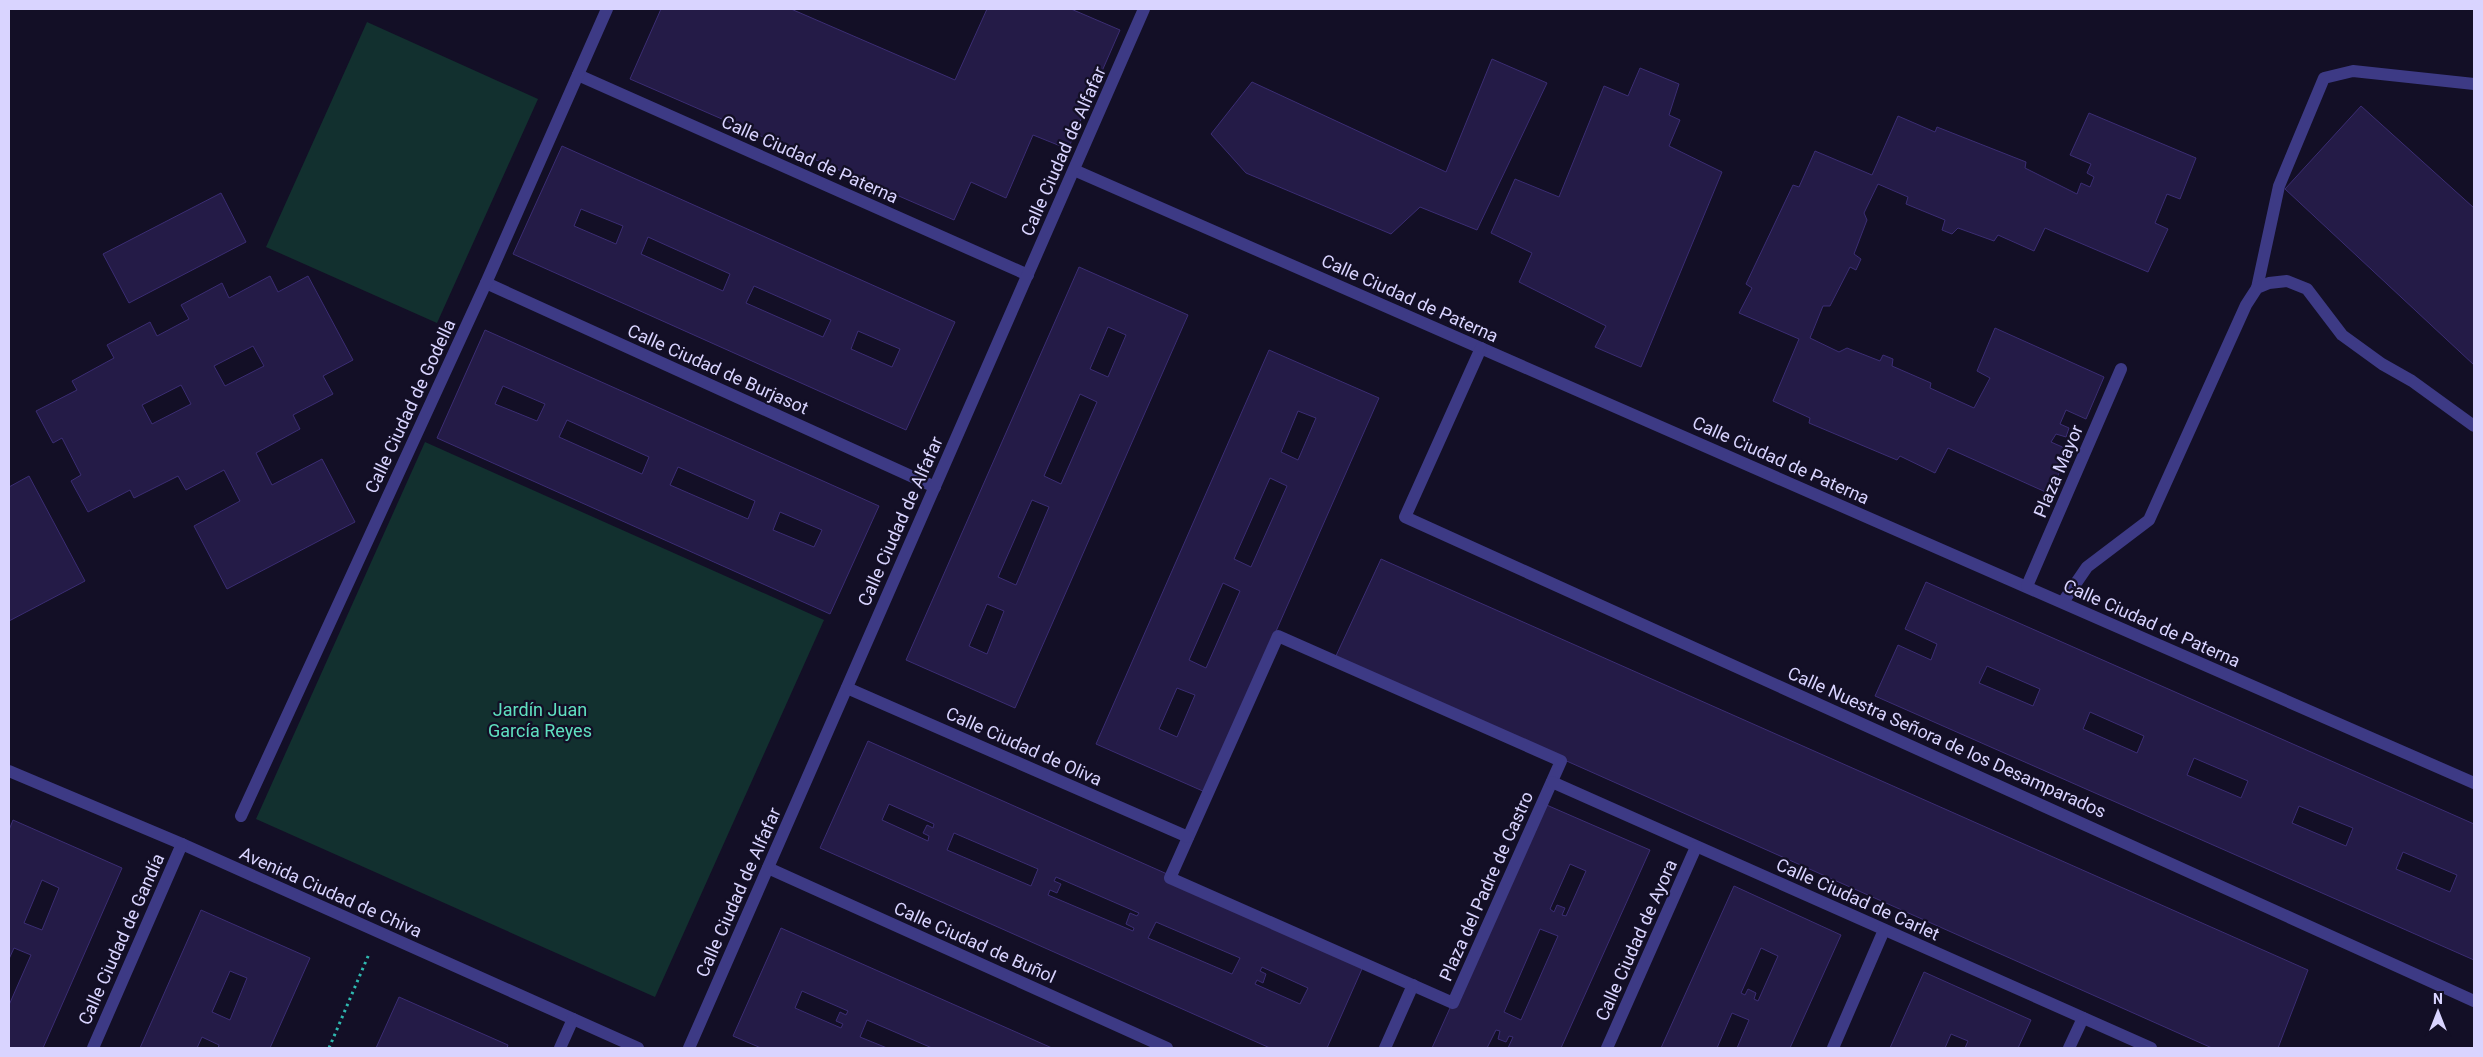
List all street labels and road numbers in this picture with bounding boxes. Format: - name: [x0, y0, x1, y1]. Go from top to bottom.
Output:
- street label: Calle Ciudad de Alfafar: [1016, 63, 1110, 239]
- street label: Calle Ciudad de Paterna: [718, 110, 902, 208]
- street label: Calle Ciudad de Paterna: [1318, 249, 1502, 347]
- street label: Calle Ciudad de Godella: [360, 316, 460, 496]
- street label: Calle Ciudad de Burjasot: [624, 320, 812, 418]
- street label: Calle Ciudad de Paterna: [1689, 411, 1873, 509]
- street label: Plaza Mayor: [2029, 421, 2087, 521]
- street label: Calle Ciudad de Alfafar: [853, 433, 947, 609]
- street label: Calle Ciudad de Paterna: [2060, 574, 2244, 672]
- street label: Calle Nuestra Señora de los Desamparados: [1785, 662, 2109, 822]
- street label: Calle Ciudad de Oliva: [943, 702, 1105, 790]
- street label: Plaza del Padre de Castro: [1435, 788, 1537, 984]
- street label: Calle Ciudad de Alfafar: [691, 804, 785, 980]
- street label: Avenida Ciudad de Chiva: [237, 842, 425, 942]
- street label: Calle Ciudad de Gandía: [74, 850, 168, 1028]
- street label: Calle Ciudad de Carlet: [1773, 854, 1943, 945]
- street label: Calle Ciudad de Ayora: [1591, 856, 1681, 1024]
- street label: Calle Ciudad de Buñol: [891, 897, 1059, 987]

